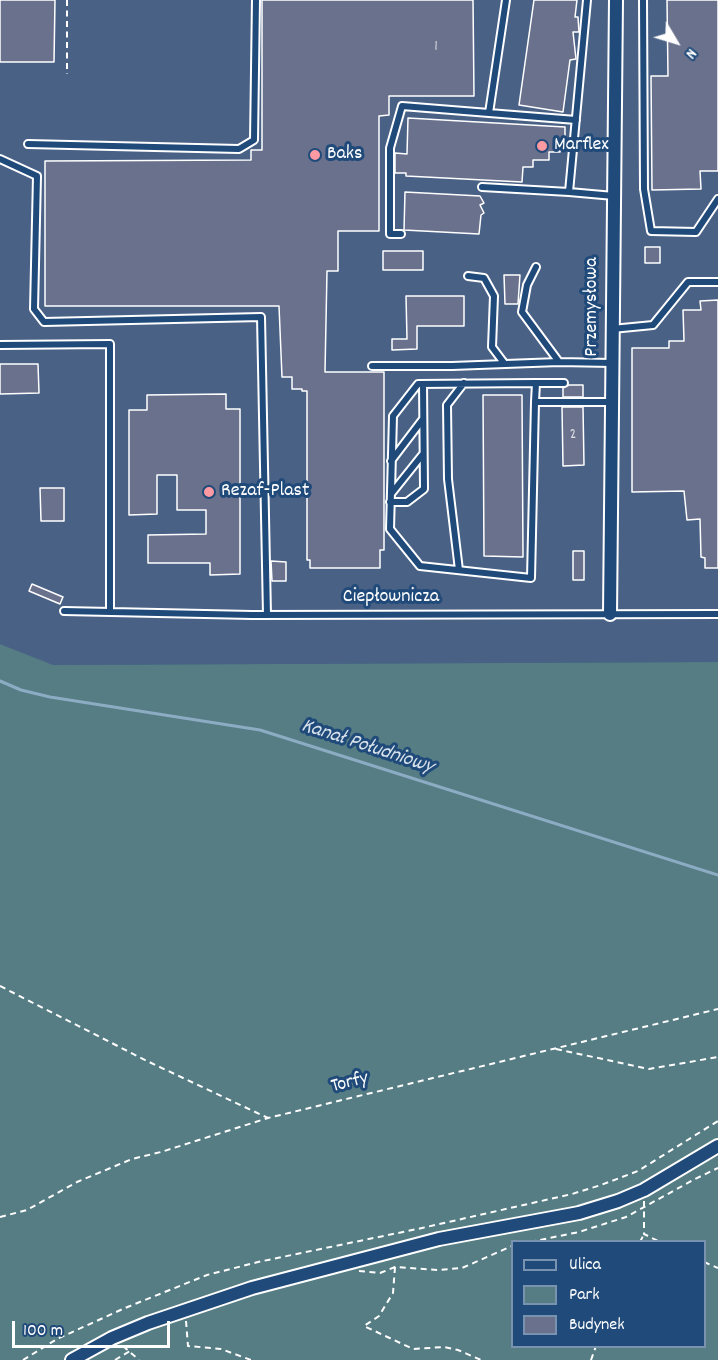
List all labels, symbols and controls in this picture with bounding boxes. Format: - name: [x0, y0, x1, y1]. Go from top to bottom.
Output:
- north arrow: [646, 12, 706, 72]
- house number: 1: [434, 38, 438, 58]
- text: N: [679, 43, 702, 64]
- place label: Marflex: [554, 134, 609, 158]
- marker: Marflex: [535, 139, 549, 153]
- place label: Baks: [327, 143, 362, 167]
- marker: Baks: [308, 148, 322, 162]
- street label: Przemysłowa: [581, 257, 605, 357]
- house number: 2: [570, 426, 576, 446]
- place label: Rezaf-Plast: [221, 480, 309, 504]
- marker: Rezaf-Plast: [202, 485, 216, 499]
- street label: Ciepłownicza: [343, 586, 439, 610]
- water label: Kanał Południowy: [298, 715, 436, 781]
- street label: Torfy: [329, 1068, 371, 1100]
- legend: [511, 1240, 706, 1348]
- text: Ulica: [569, 1253, 601, 1278]
- text: Park: [569, 1283, 600, 1308]
- scale bar: [15, 1309, 172, 1347]
- text: Budynek: [569, 1313, 625, 1338]
- text: 100 m: [23, 1319, 63, 1344]

